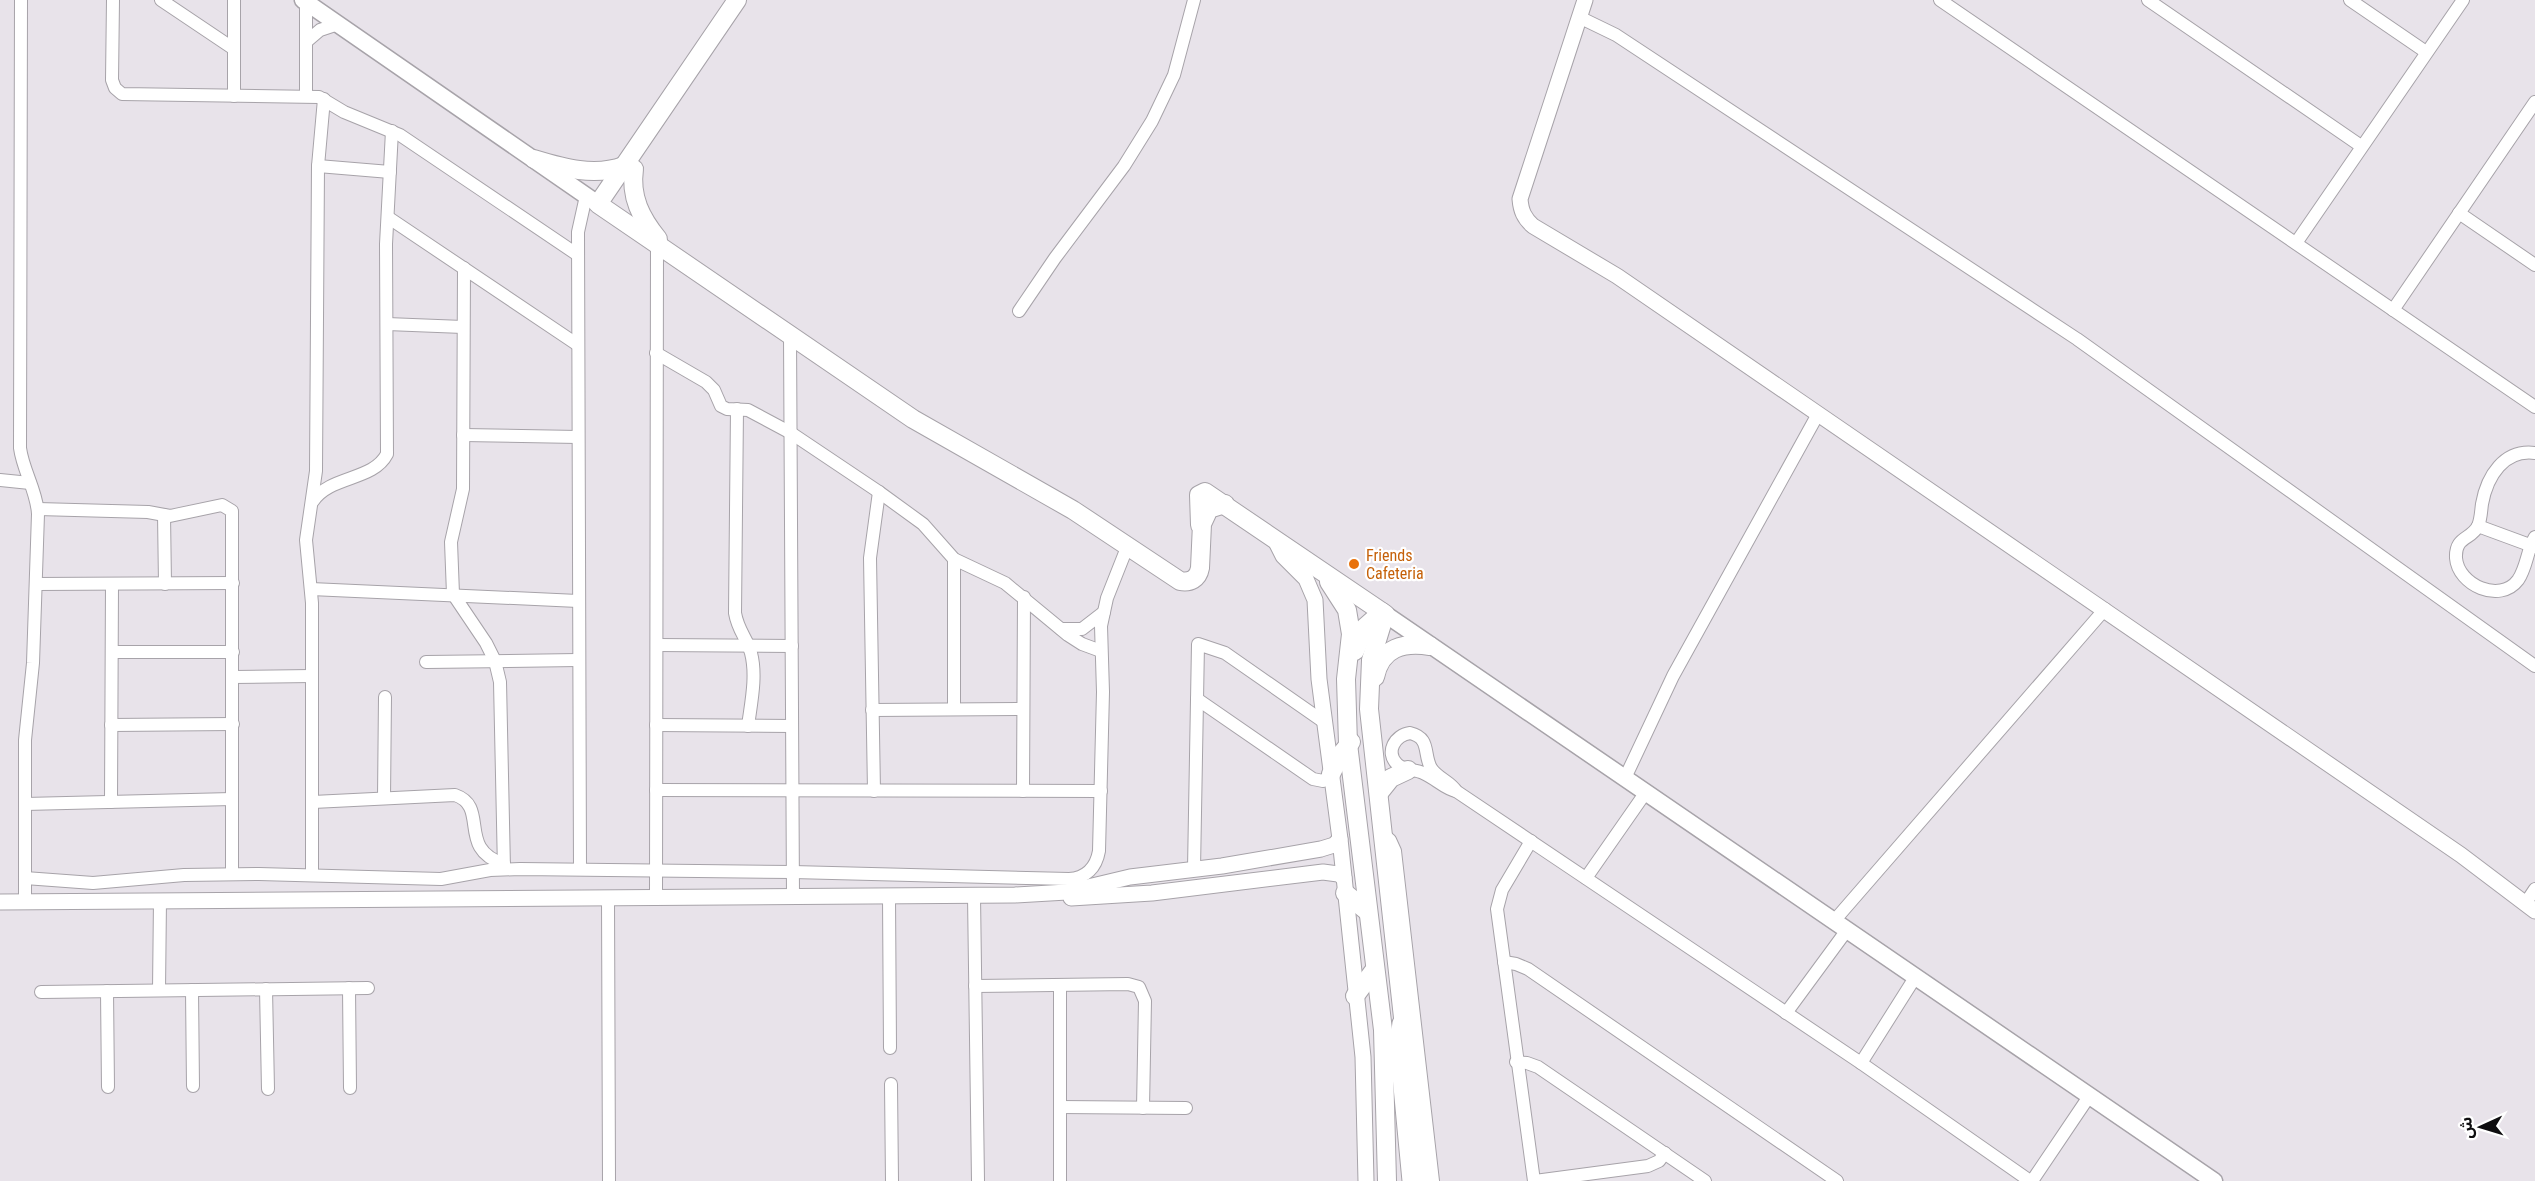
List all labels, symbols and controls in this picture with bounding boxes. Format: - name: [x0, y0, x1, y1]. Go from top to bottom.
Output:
- place label: Friends Cafeteria: [1366, 546, 1424, 583]
- marker: Friends Cafeteria: [1347, 557, 1361, 571]
- north arrow: [2451, 1097, 2511, 1157]
- text: ش: [2456, 1116, 2477, 1140]

